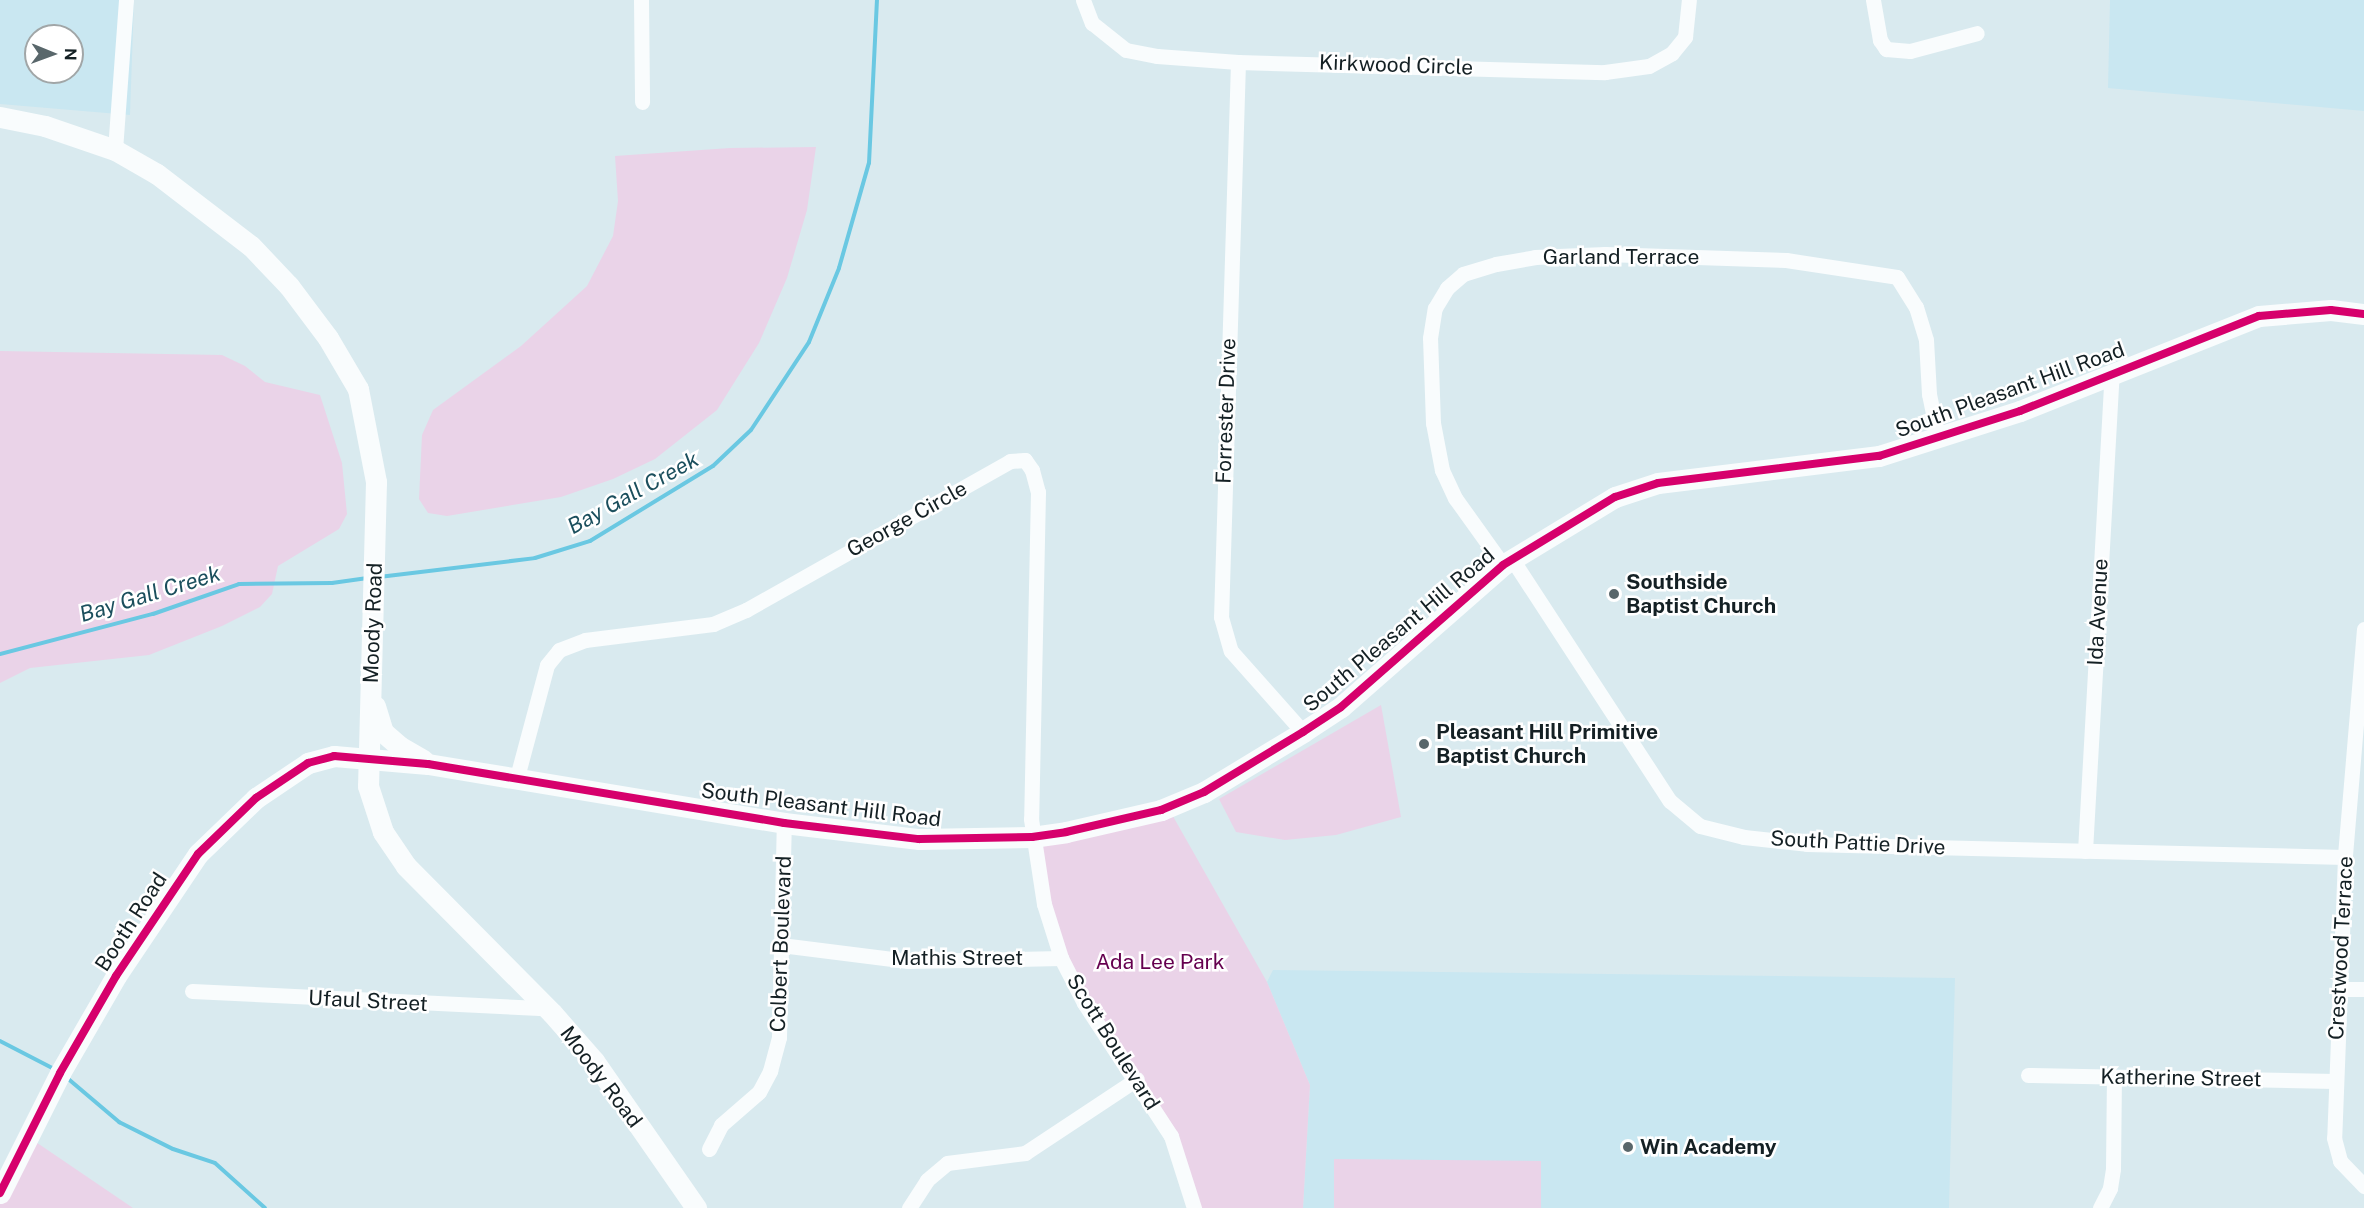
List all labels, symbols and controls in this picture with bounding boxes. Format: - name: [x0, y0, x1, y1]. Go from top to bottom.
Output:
- north arrow: [24, 24, 84, 84]
- text: N: [61, 48, 80, 61]
- street label: Kirkwood Circle: [1318, 50, 1474, 80]
- street label: Garland Terrace: [1543, 244, 1699, 270]
- street label: South Pleasant Hill Road: [1892, 337, 2128, 443]
- street label: Forrester Drive: [1211, 338, 1241, 484]
- water label: Bay Gall Creek: [563, 446, 703, 540]
- street label: George Circle: [842, 476, 972, 562]
- street label: South Pleasant Hill Road: [1298, 543, 1500, 717]
- street label: Ida Avenue: [2083, 558, 2113, 666]
- water label: Bay Gall Creek: [76, 560, 224, 628]
- street label: Moody Road: [358, 562, 388, 684]
- place label: Southside Baptist Church: [1626, 569, 1776, 619]
- marker: Southside Baptist Church: [1607, 587, 1621, 601]
- place label: Pleasant Hill Primitive Baptist Church: [1436, 719, 1658, 769]
- marker: Pleasant Hill Primitive Baptist Church: [1417, 737, 1431, 751]
- street label: South Pleasant Hill Road: [699, 778, 943, 832]
- street label: South Pattie Drive: [1770, 826, 1946, 860]
- street label: Colbert Boulevard: [765, 855, 797, 1033]
- street label: Crestwood Terrace: [2324, 855, 2358, 1041]
- street label: Booth Road: [90, 868, 172, 976]
- street label: Mathis Street: [891, 945, 1023, 971]
- park label: Ada Lee Park: [1095, 949, 1225, 975]
- street label: Scott Boulevard: [1061, 969, 1165, 1115]
- street label: Ufaul Street: [307, 985, 429, 1017]
- street label: Moody Road: [555, 1021, 647, 1133]
- street label: Katherine Street: [2100, 1064, 2262, 1092]
- place label: Win Academy: [1640, 1134, 1777, 1160]
- marker: Win Academy: [1621, 1140, 1635, 1154]

